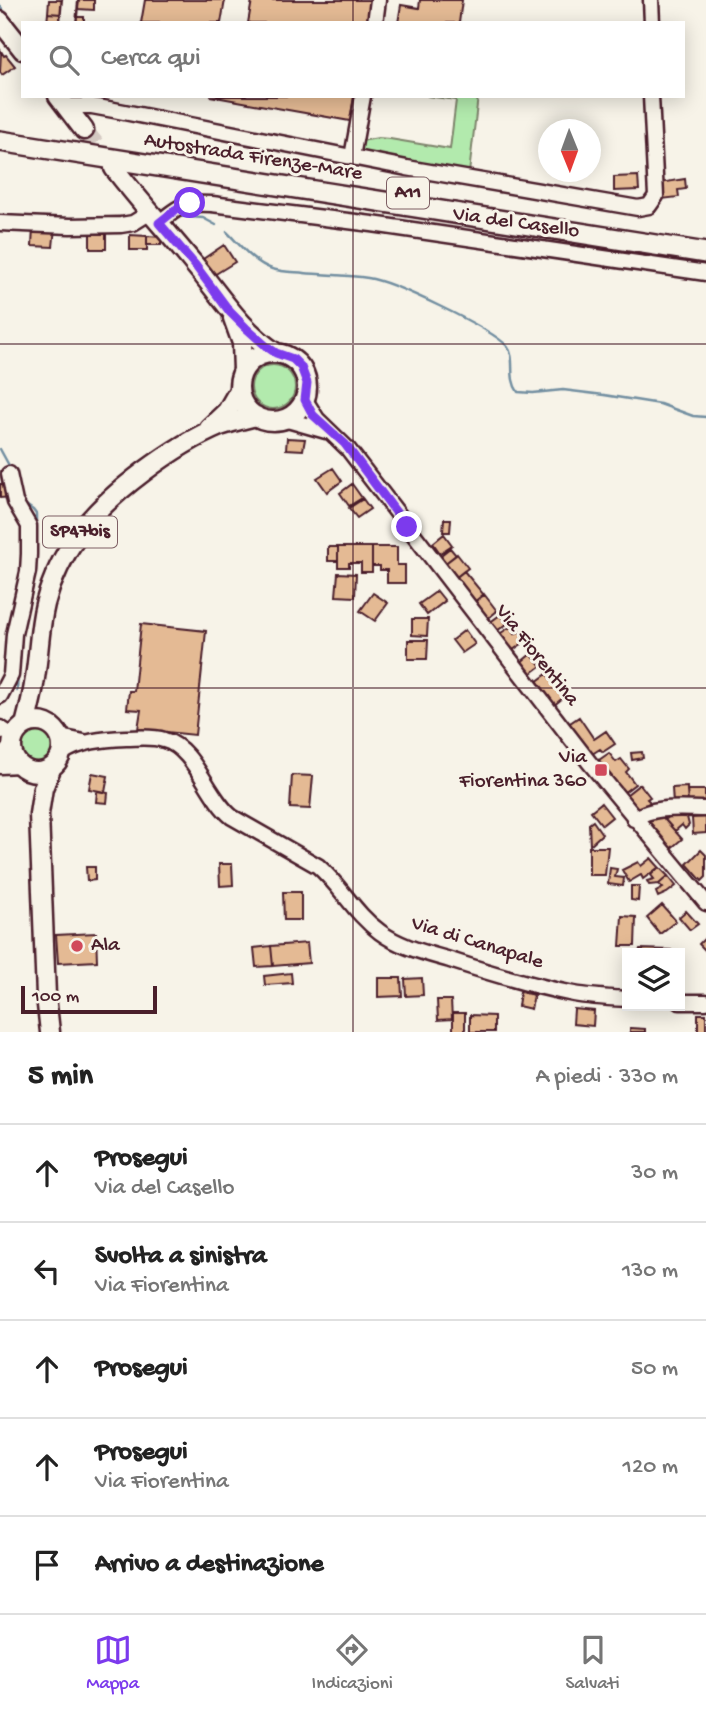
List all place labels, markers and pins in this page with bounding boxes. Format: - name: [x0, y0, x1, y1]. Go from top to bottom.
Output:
- place label: Via Fiorentina 360: [458, 746, 588, 795]
- marker: Via Fiorentina 360: [593, 762, 609, 778]
- place label: Ala: [91, 934, 121, 959]
- marker: Ala: [69, 938, 85, 954]

